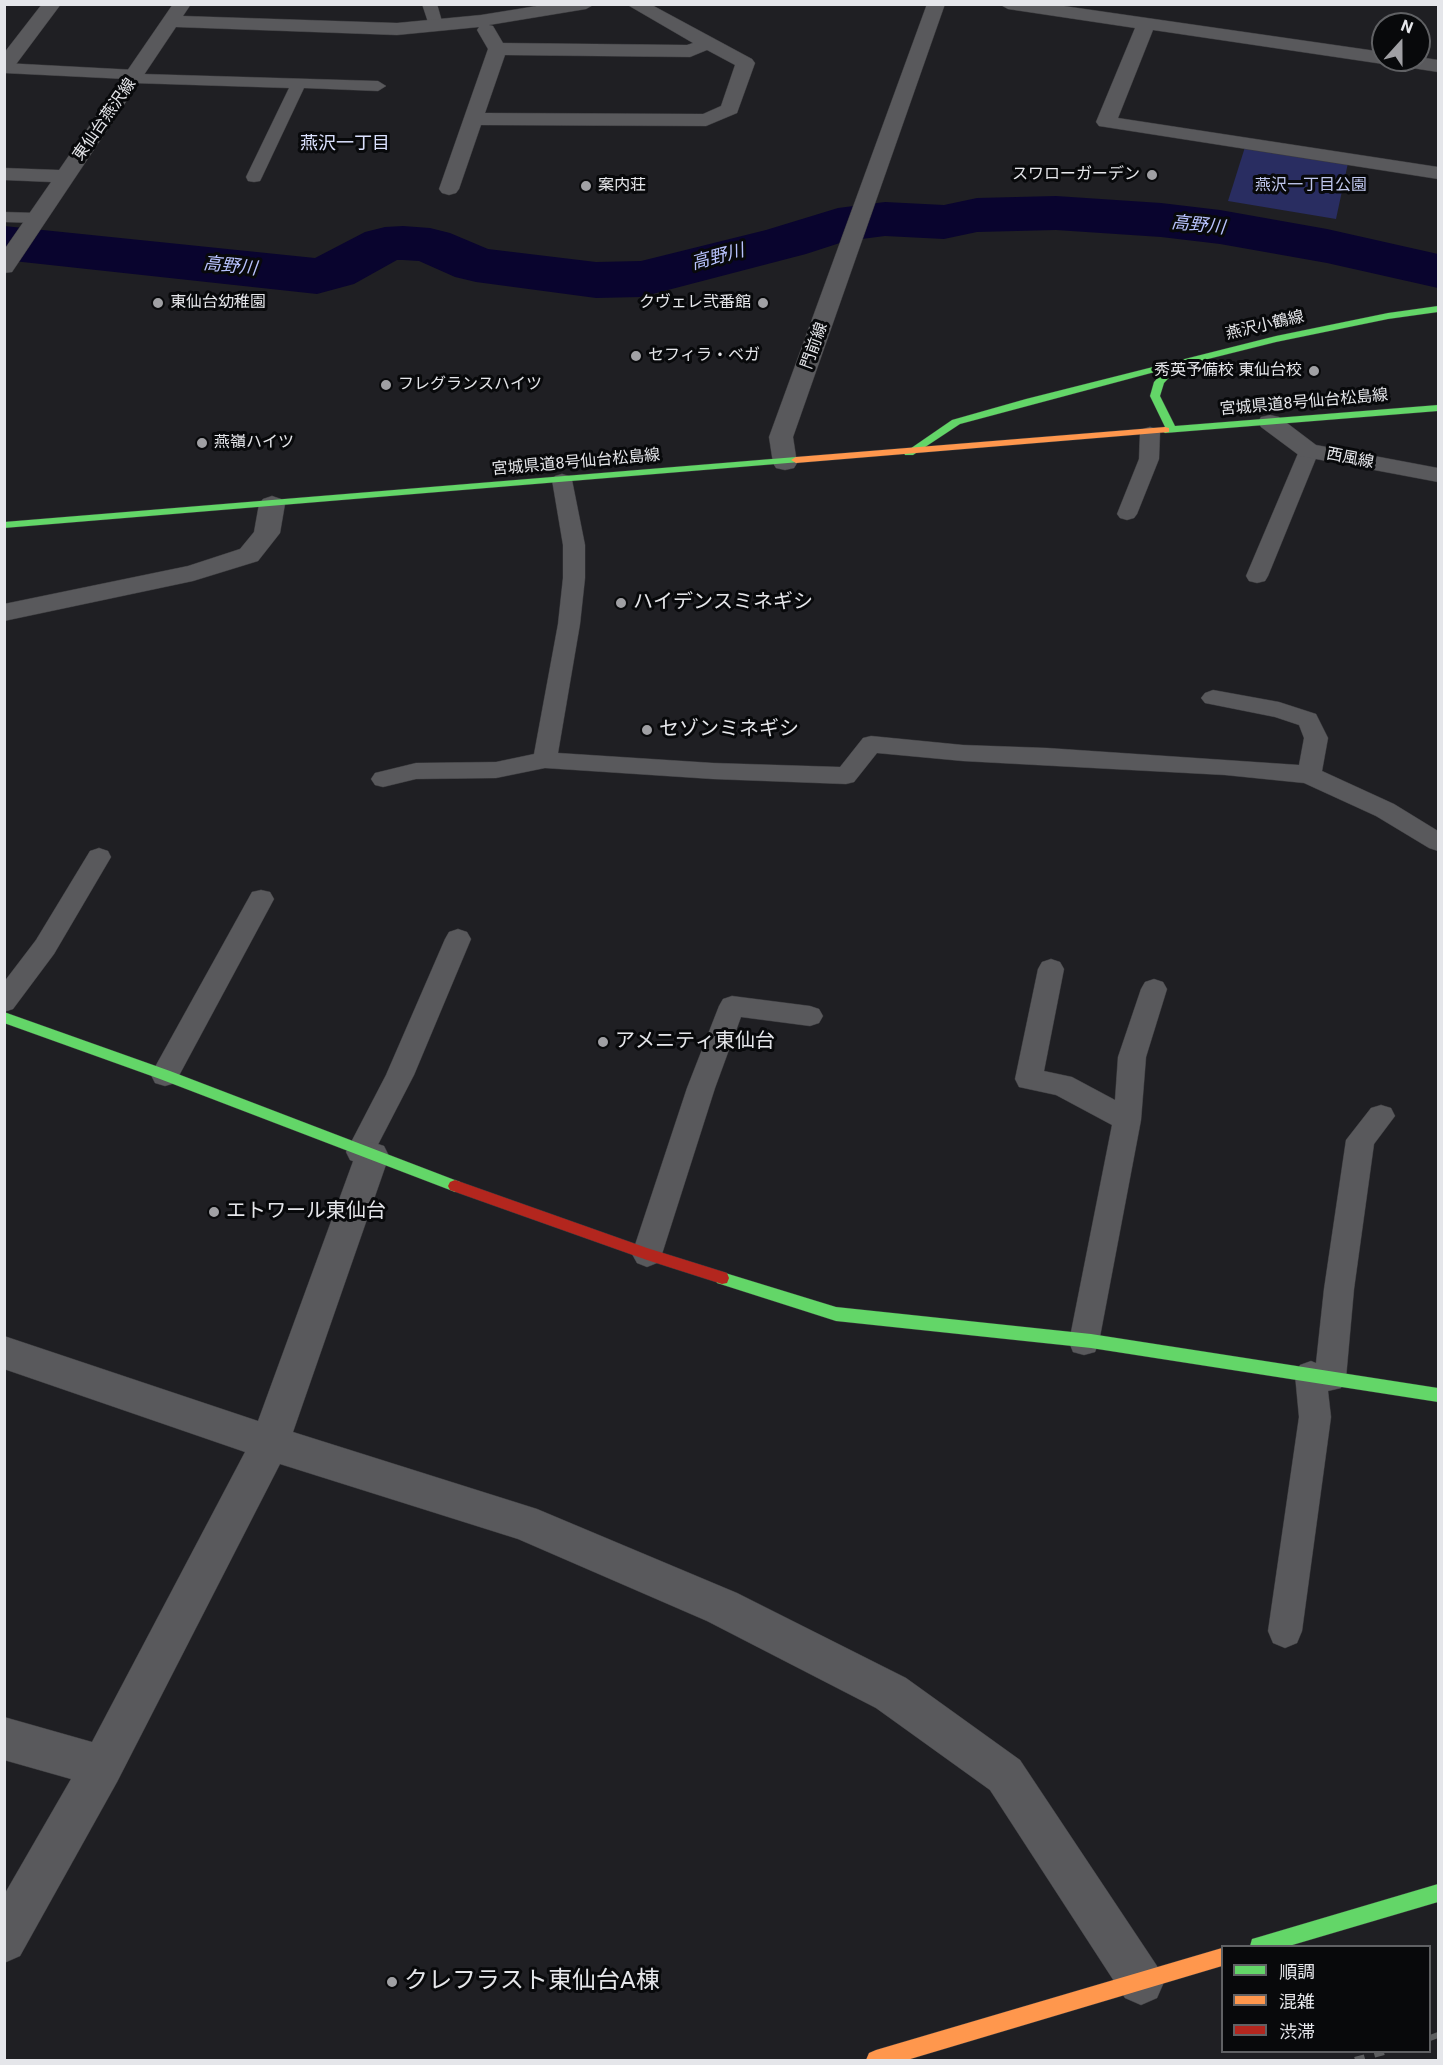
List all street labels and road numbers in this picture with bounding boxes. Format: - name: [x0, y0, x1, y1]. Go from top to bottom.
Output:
- street label: 東仙台燕沢線: [70, 75, 140, 165]
- street label: 燕沢小鶴線: [1224, 308, 1306, 344]
- street label: 門前線: [798, 320, 832, 372]
- street label: 宮城県道8号仙台松島線: [1219, 386, 1389, 420]
- street label: 西風線: [1325, 445, 1375, 473]
- street label: 宮城県道8号仙台松島線: [491, 446, 661, 480]

